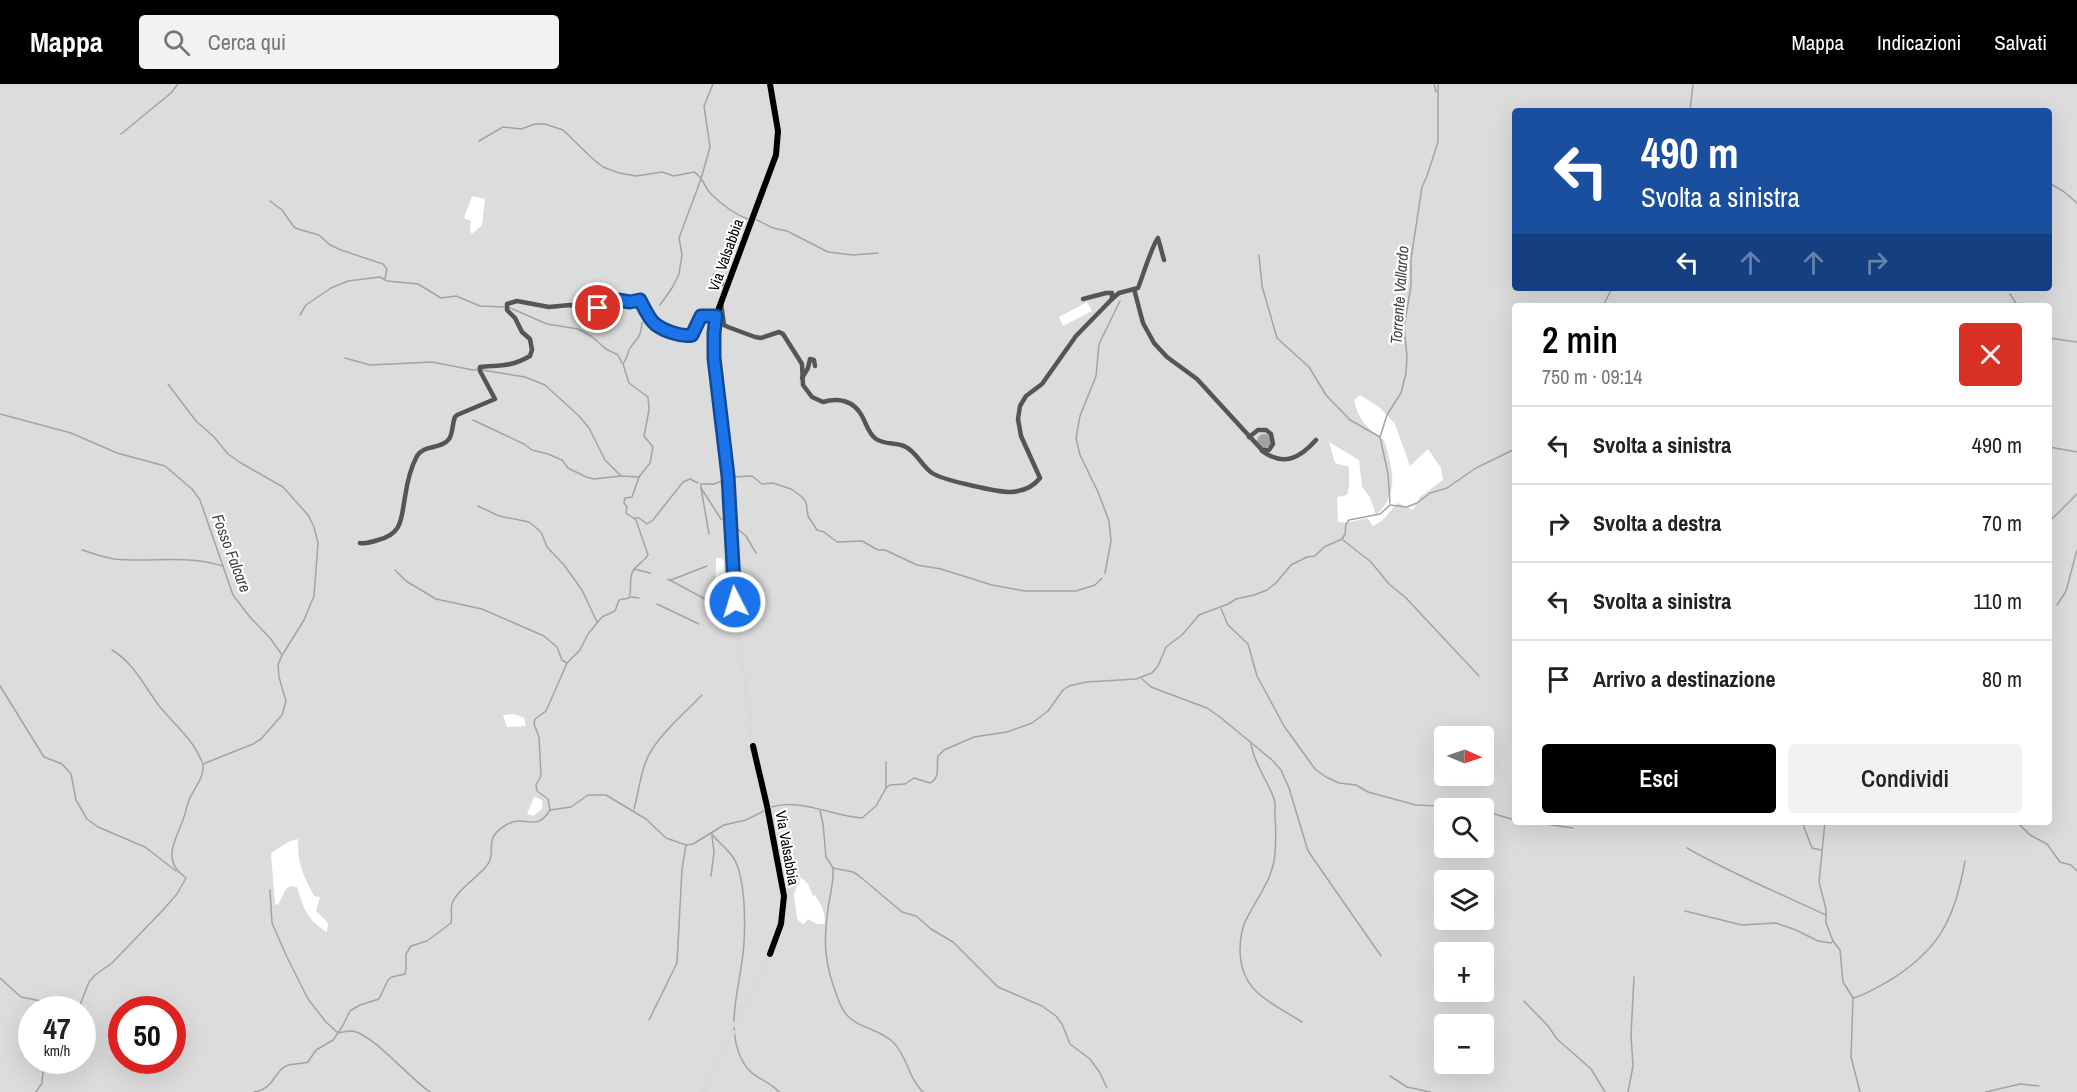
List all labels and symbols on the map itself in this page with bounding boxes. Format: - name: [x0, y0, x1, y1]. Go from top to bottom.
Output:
- street label: Via Valsabbia: [703, 216, 748, 294]
- water label: Torrente Vallardo: [1385, 245, 1413, 345]
- pin: [572, 282, 623, 333]
- water label: Fosso Falcare: [207, 511, 257, 595]
- position arrow: [703, 570, 767, 634]
- north arrow: [1434, 726, 1494, 786]
- street label: Via Valsabbia: [771, 809, 804, 887]
- speed limit sign: 50: [108, 996, 186, 1074]

